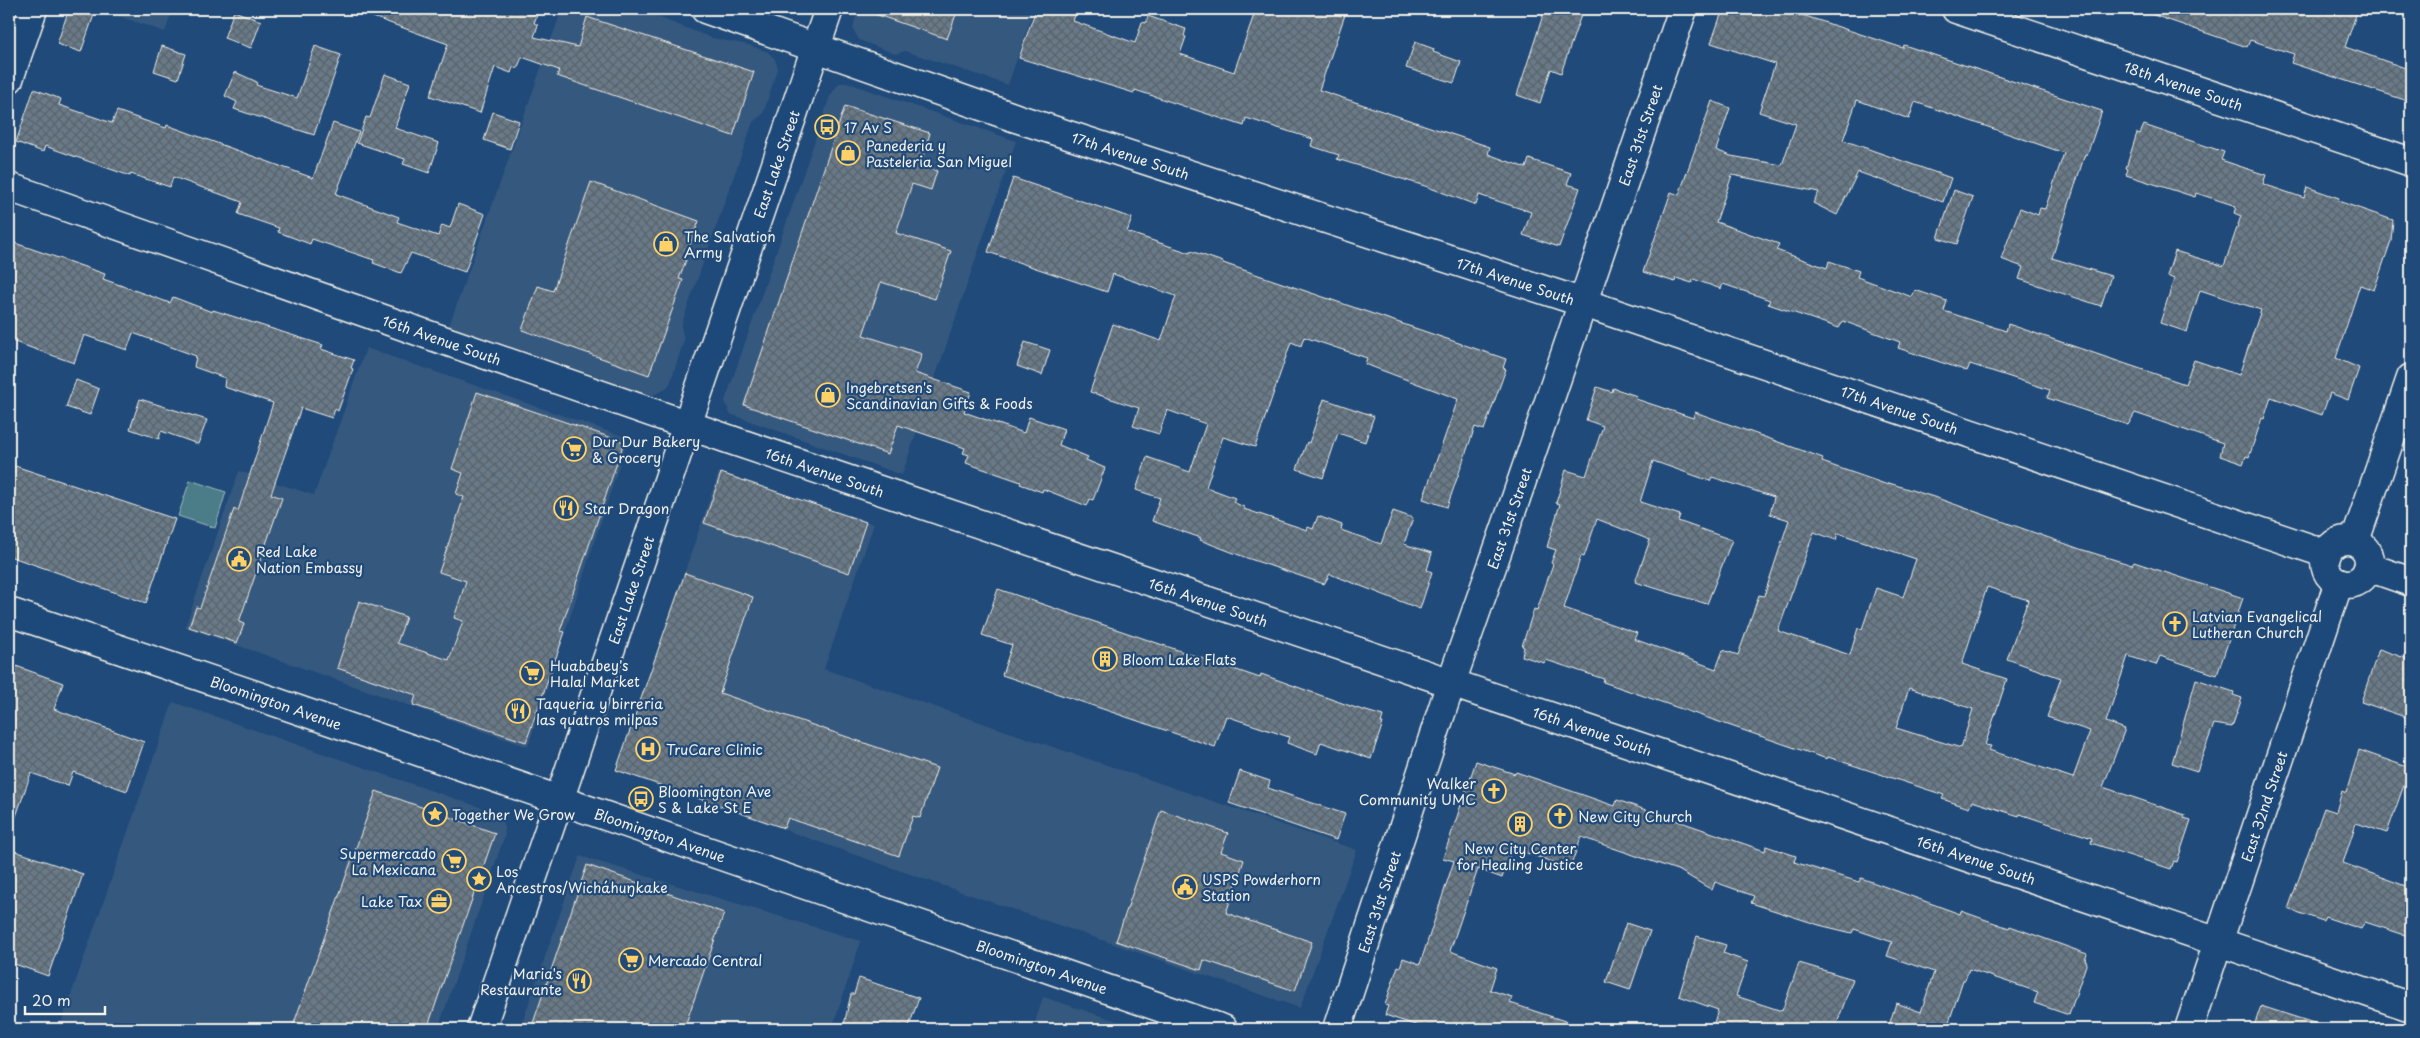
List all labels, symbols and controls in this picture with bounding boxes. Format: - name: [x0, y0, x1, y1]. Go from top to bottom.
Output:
- street label: 18th Avenue South: [2121, 56, 2246, 115]
- street label: East 31st Street: [1613, 81, 1667, 189]
- street label: East Lake Street: [748, 107, 804, 221]
- bus stop icon: 17 Av S: [814, 114, 840, 140]
- place label: 17 Av S: [844, 117, 892, 138]
- street label: 17th Avenue South: [1069, 126, 1192, 184]
- place label: Panederia y Pasteleria San Miguel: [866, 135, 1012, 172]
- shop icon: Panederia y Pasteleria San Miguel: [835, 140, 861, 166]
- place label: The Salvation Army: [684, 226, 776, 263]
- shop icon: The Salvation Army: [653, 231, 679, 257]
- street label: 17th Avenue South: [1454, 252, 1577, 310]
- street label: 16th Avenue South: [380, 309, 504, 370]
- place label: Ingebretsen's Scandinavian Gifts & Foods: [846, 377, 1033, 414]
- street label: 17th Avenue South: [1838, 380, 1961, 439]
- shop icon: Ingebretsen's Scandinavian Gifts & Foods: [815, 382, 841, 408]
- place label: Dur Dur Bakery & Grocery: [592, 431, 700, 468]
- supermarket icon: Dur Dur Bakery & Grocery: [561, 436, 587, 462]
- street label: 16th Avenue South: [762, 442, 887, 502]
- street label: East 31st Street: [1481, 465, 1536, 572]
- restaurant icon: Star Dragon: [553, 495, 579, 521]
- place label: Star Dragon: [584, 498, 669, 519]
- street label: East Lake Street: [603, 533, 659, 647]
- place label: Red Lake Nation Embassy: [256, 541, 363, 578]
- public building icon: Red Lake Nation Embassy: [226, 546, 252, 572]
- street label: 16th Avenue South: [1146, 572, 1271, 632]
- place label: Latvian Evangelical Lutheran Church: [2192, 606, 2322, 643]
- church icon: Latvian Evangelical Lutheran Church: [2162, 611, 2188, 637]
- building icon: Bloom Lake Flats: [1092, 646, 1118, 672]
- place label: Bloom Lake Flats: [1122, 649, 1237, 670]
- place label: Huababey's Halal Market: [550, 655, 640, 692]
- supermarket icon: Huababey's Halal Market: [519, 660, 545, 686]
- street label: Bloomington Avenue: [208, 670, 345, 735]
- place label: Taqueria y birreria las quatros milpas: [536, 693, 663, 730]
- restaurant icon: Taqueria y birreria las quatros milpas: [505, 698, 531, 724]
- street label: 16th Avenue South: [1530, 701, 1655, 760]
- hospital icon: TruCare Clinic: [635, 736, 661, 762]
- place label: TruCare Clinic: [666, 739, 763, 760]
- street label: East 32nd Street: [2235, 748, 2292, 864]
- place label: Walker Community UMC: [1359, 773, 1476, 810]
- church icon: Walker Community UMC: [1481, 778, 1507, 804]
- place label: Bloomington Ave S & Lake St E: [658, 781, 771, 818]
- bus stop icon: Bloomington Ave S & Lake St E: [628, 786, 654, 812]
- place icon: Together We Grow: [422, 801, 448, 827]
- street label: Bloomington Avenue: [591, 802, 729, 867]
- church icon: New City Church: [1547, 803, 1573, 829]
- place label: Together We Grow: [452, 804, 575, 825]
- place label: New City Church: [1578, 806, 1692, 827]
- building icon: New City Center for Healing Justice: [1507, 811, 1533, 837]
- street label: 16th Avenue South: [1914, 830, 2039, 889]
- place label: New City Center for Healing Justice: [1457, 838, 1583, 875]
- place label: Supermercado La Mexicana: [340, 843, 437, 880]
- supermarket icon: Supermercado La Mexicana: [441, 848, 467, 874]
- street label: East 31st Street: [1352, 848, 1405, 955]
- place label: Los Ancestros/Wicháhuŋkake: [496, 861, 668, 898]
- place icon: Los Ancestros/Wicháhuŋkake: [466, 866, 492, 892]
- place label: USPS Powderhorn Station: [1202, 869, 1321, 906]
- public building icon: USPS Powderhorn Station: [1172, 874, 1198, 900]
- office icon: Lake Tax: [426, 888, 452, 914]
- place label: Lake Tax: [361, 891, 422, 912]
- street label: Bloomington Avenue: [973, 934, 1111, 999]
- supermarket icon: Mercado Central: [618, 947, 644, 973]
- place label: Mercado Central: [648, 950, 762, 971]
- place label: Maria's Restaurante: [480, 963, 562, 1000]
- restaurant icon: Maria's Restaurante: [566, 968, 592, 994]
- scale bar: [25, 983, 105, 1015]
- text: 20 m: [32, 988, 71, 1011]

